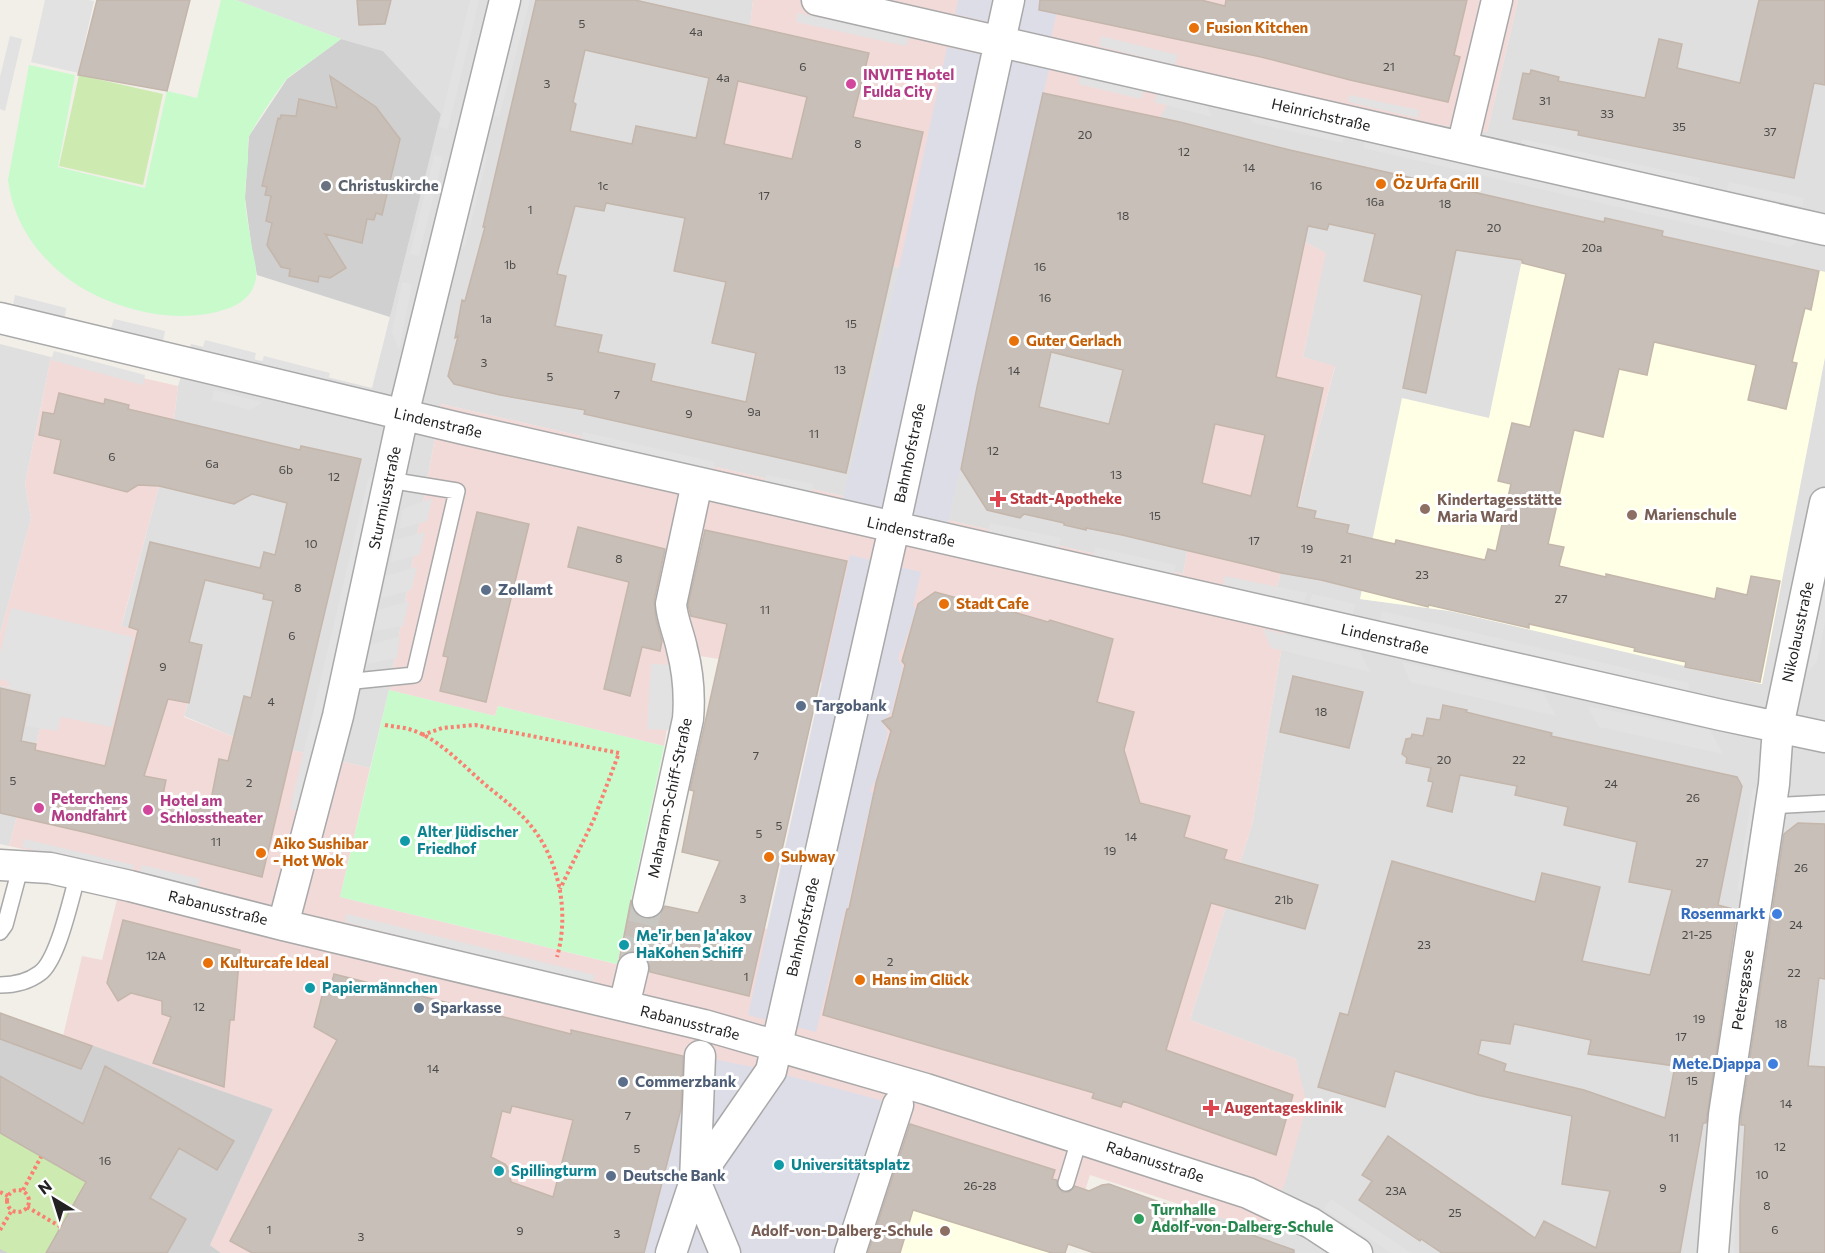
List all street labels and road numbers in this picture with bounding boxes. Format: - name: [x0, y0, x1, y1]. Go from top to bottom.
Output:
- street label: Heinrichstraße: [1270, 94, 1373, 134]
- street label: Bahnhofstraße: [890, 401, 928, 504]
- street label: Lindenstraße: [392, 403, 484, 441]
- street label: Sturmiusstraße: [364, 445, 404, 551]
- street label: Lindenstraße: [865, 512, 957, 550]
- street label: Nikolausstraße: [1778, 580, 1816, 684]
- street label: Lindenstraße: [1339, 619, 1431, 657]
- street label: Maharam-Schiff-Straße: [643, 716, 695, 880]
- street label: Bahnhofstraße: [782, 875, 822, 978]
- street label: Rabanusstraße: [167, 886, 270, 928]
- street label: Petersgasse: [1727, 948, 1757, 1031]
- street label: Rabanusstraße: [639, 1001, 742, 1043]
- street label: Rabanusstraße: [1104, 1137, 1207, 1185]

